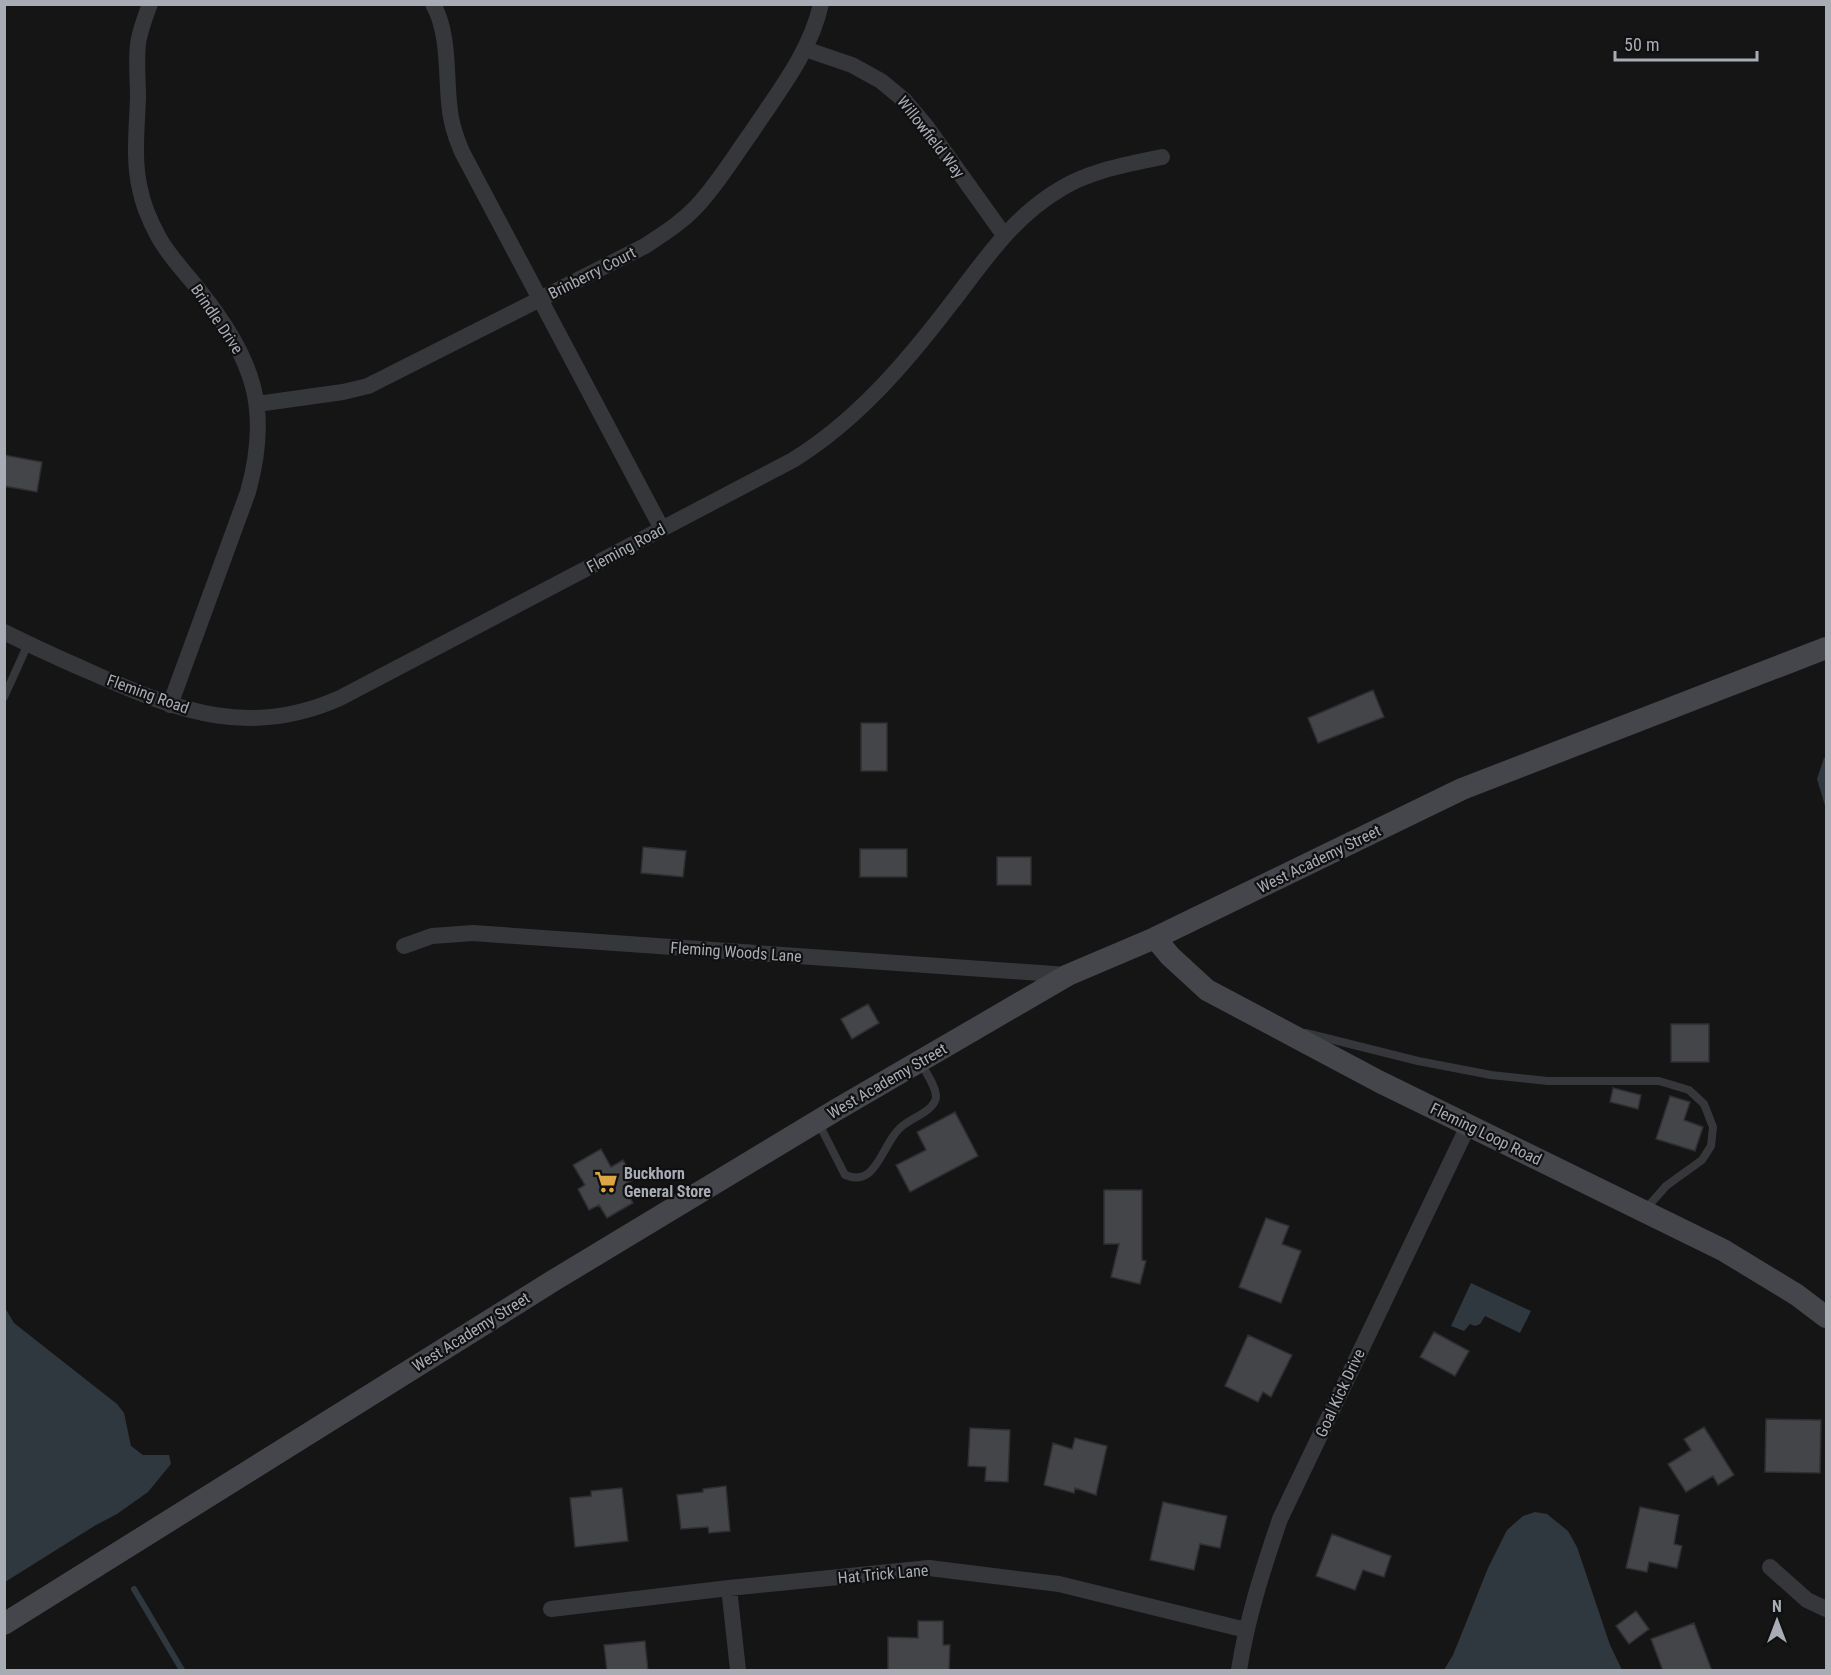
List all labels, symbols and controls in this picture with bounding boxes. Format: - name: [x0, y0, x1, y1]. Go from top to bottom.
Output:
- scale bar: [1615, 24, 1758, 62]
- text: 50 m: [1624, 34, 1659, 55]
- street label: Willowfield Way: [893, 92, 969, 182]
- street label: Brinberry Court: [545, 243, 639, 303]
- street label: Brindle Drive: [187, 281, 247, 357]
- street label: Fleming Road: [584, 519, 668, 577]
- street label: Fleming Road: [104, 670, 192, 718]
- street label: West Academy Street: [1254, 821, 1384, 897]
- street label: Fleming Woods Lane: [670, 938, 802, 966]
- street label: West Academy Street: [824, 1039, 950, 1123]
- street label: Fleming Loop Road: [1427, 1099, 1545, 1169]
- place label: Buckhorn General Store: [624, 1164, 711, 1201]
- supermarket icon: Buckhorn General Store: [593, 1169, 619, 1195]
- street label: West Academy Street: [409, 1288, 533, 1376]
- street label: Goal Kick Drive: [1311, 1346, 1369, 1440]
- street label: Hat Trick Lane: [837, 1561, 929, 1587]
- north arrow: [1747, 1591, 1807, 1651]
- text: N: [1772, 1597, 1782, 1616]

